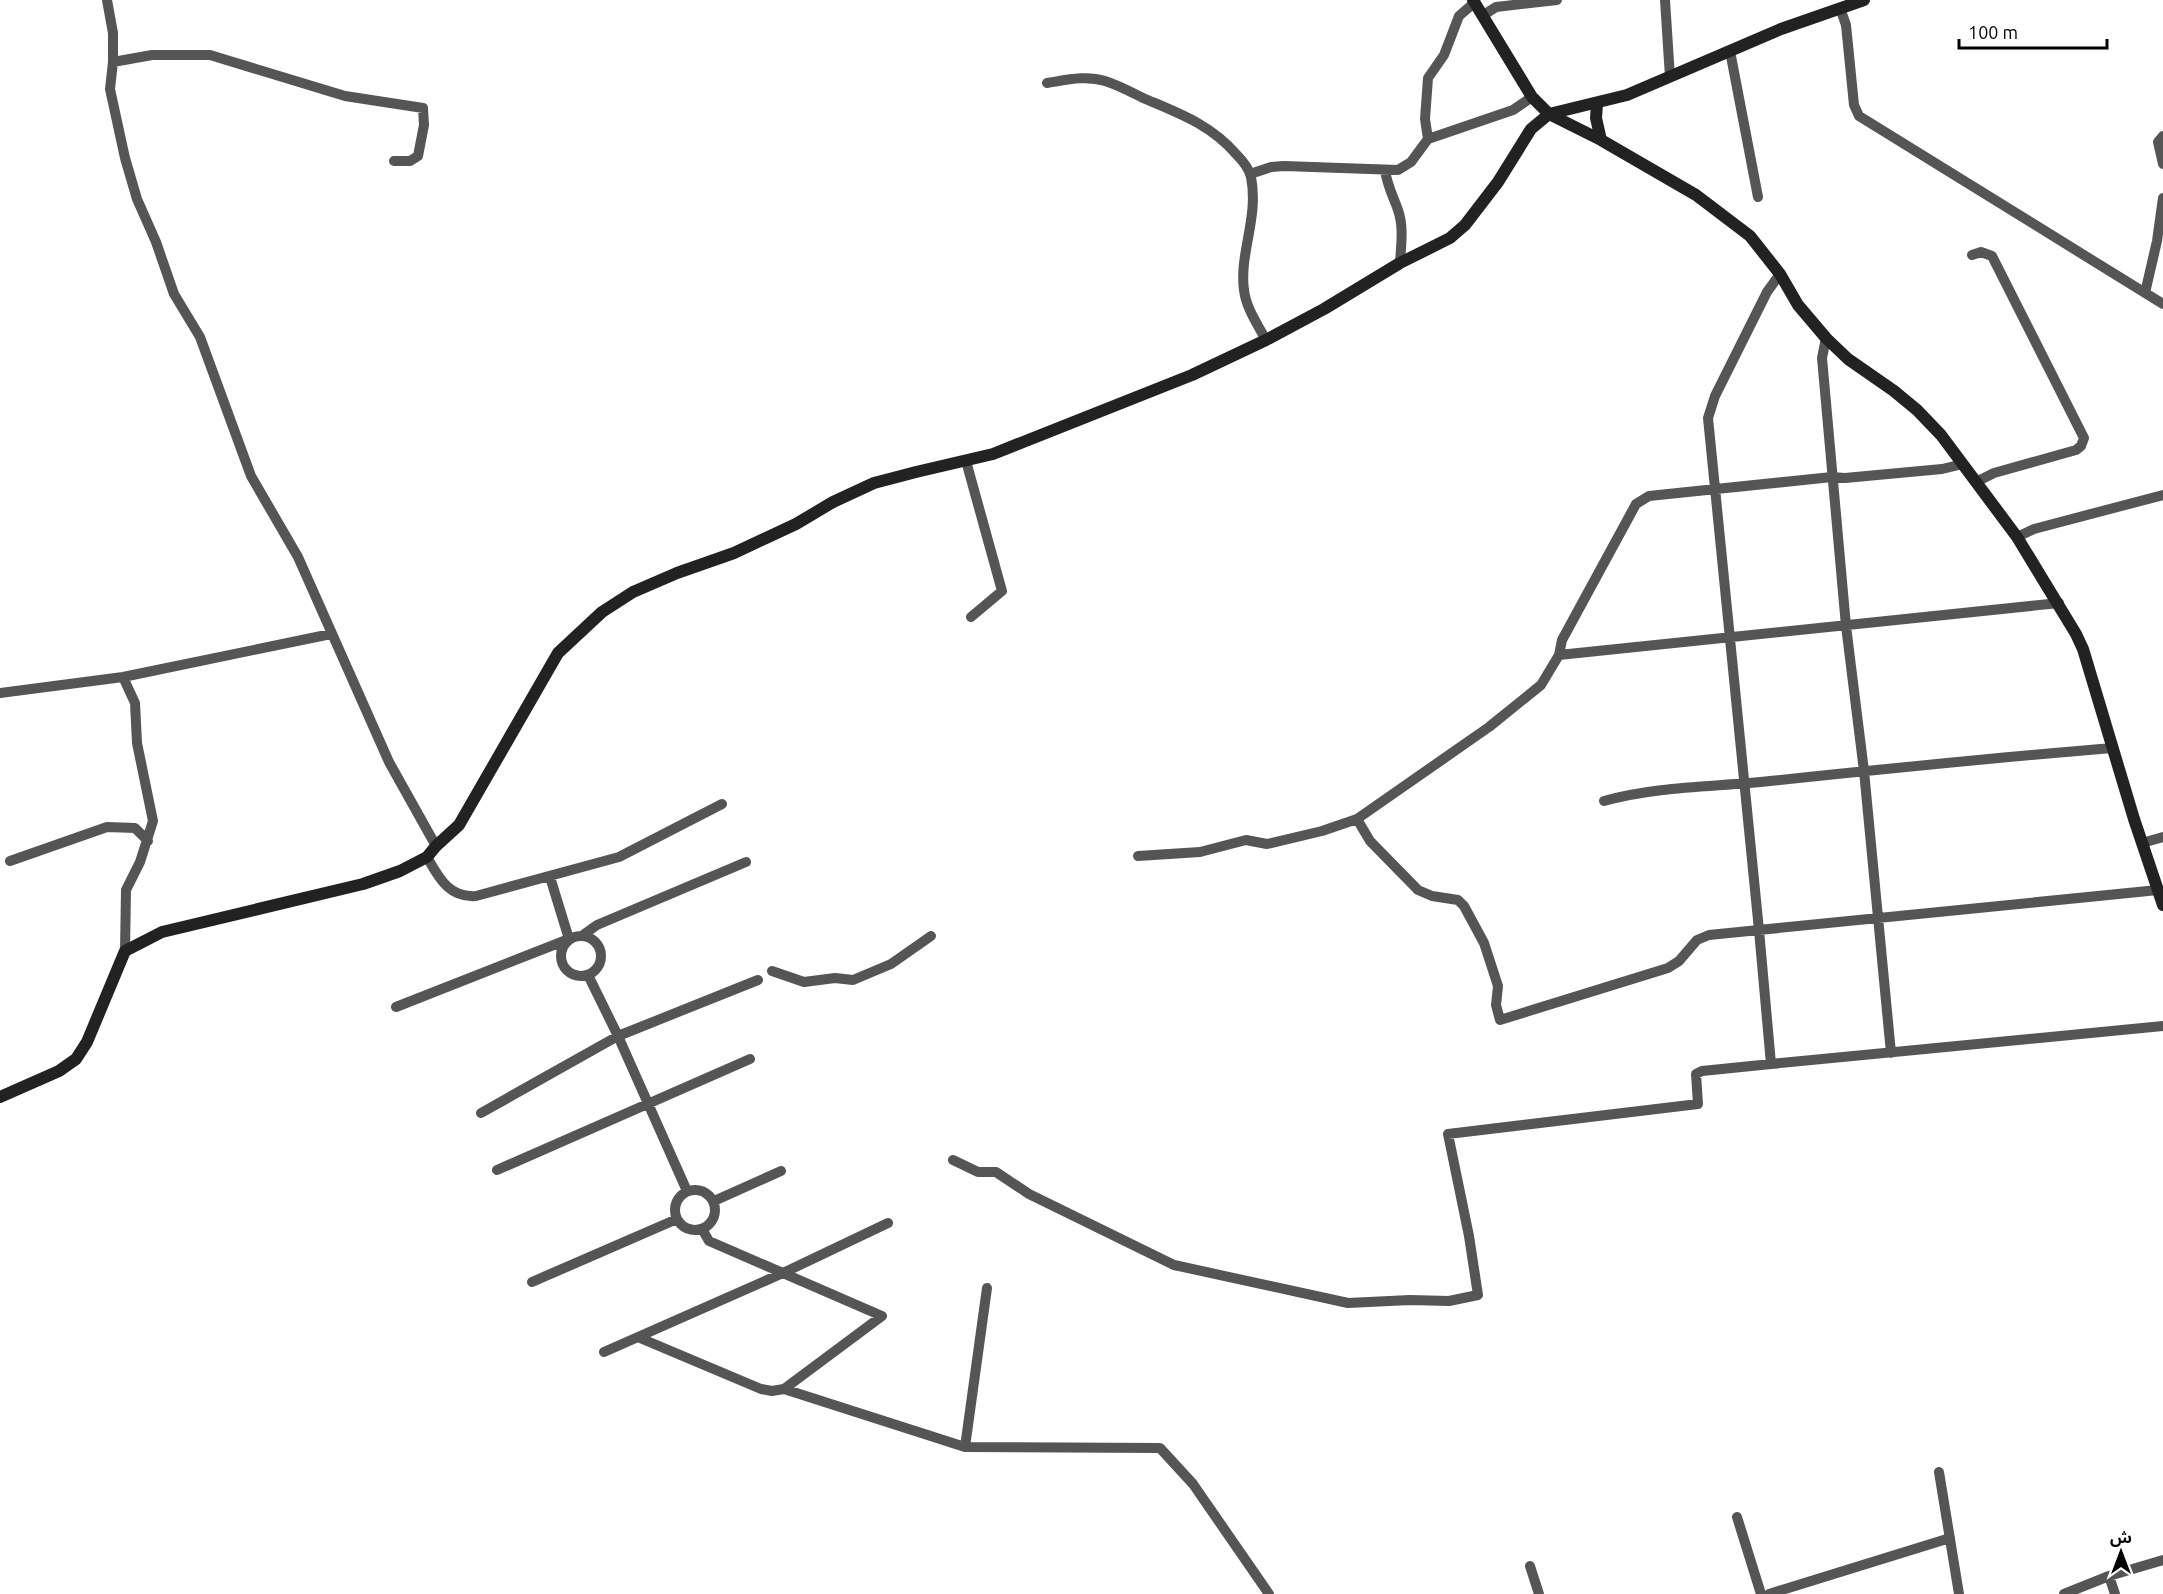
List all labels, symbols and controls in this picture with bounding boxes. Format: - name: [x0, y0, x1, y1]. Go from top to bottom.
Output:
- scale bar: [1959, 12, 2108, 50]
- text: 100 m: [1968, 22, 2018, 42]
- north arrow: [2091, 1522, 2151, 1582]
- text: ش: [2110, 1528, 2132, 1547]

